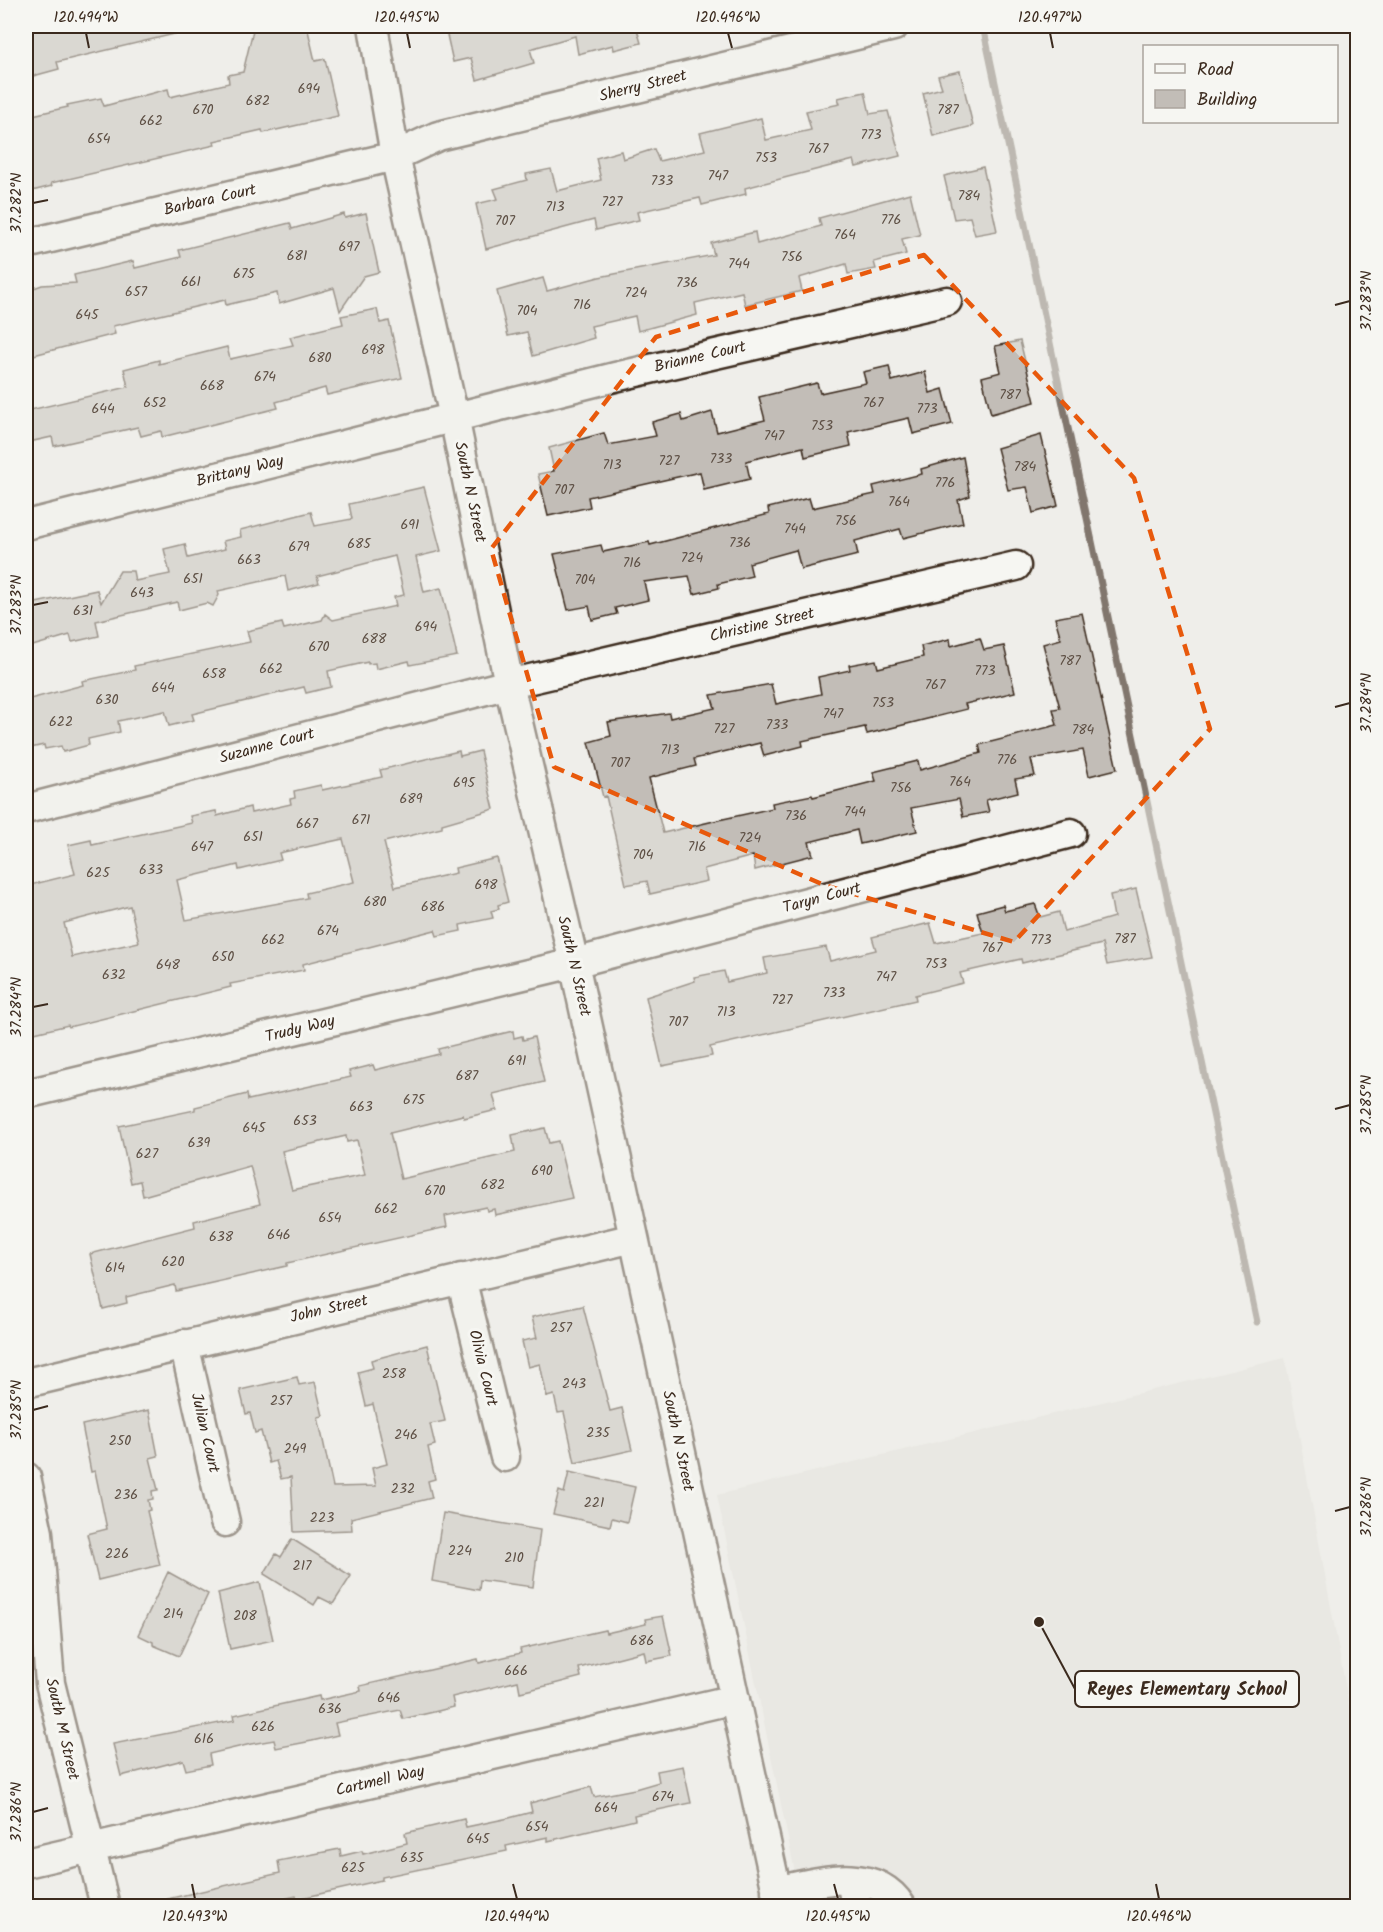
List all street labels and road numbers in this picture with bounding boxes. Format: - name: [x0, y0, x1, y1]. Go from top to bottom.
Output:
- street label: Sherry Street: [597, 63, 690, 109]
- street label: Barbara Court: [161, 177, 259, 223]
- street label: Brianne Court: [652, 334, 749, 380]
- street label: South N Street: [447, 439, 493, 545]
- street label: Brittany Way: [194, 448, 287, 494]
- street label: Christine Street: [707, 601, 818, 649]
- street label: Suzanne Court: [217, 721, 318, 771]
- street label: Taryn Court: [780, 875, 865, 920]
- street label: South N Street: [550, 913, 598, 1020]
- street label: Trudy Way: [263, 1008, 338, 1050]
- street label: John Street: [288, 1288, 371, 1330]
- street label: Olivia Court: [461, 1327, 505, 1410]
- street label: South N Street: [655, 1388, 701, 1494]
- street label: Julian Court: [184, 1391, 227, 1476]
- street label: South M Street: [38, 1675, 86, 1783]
- street label: Cartmell Way: [333, 1759, 427, 1803]

